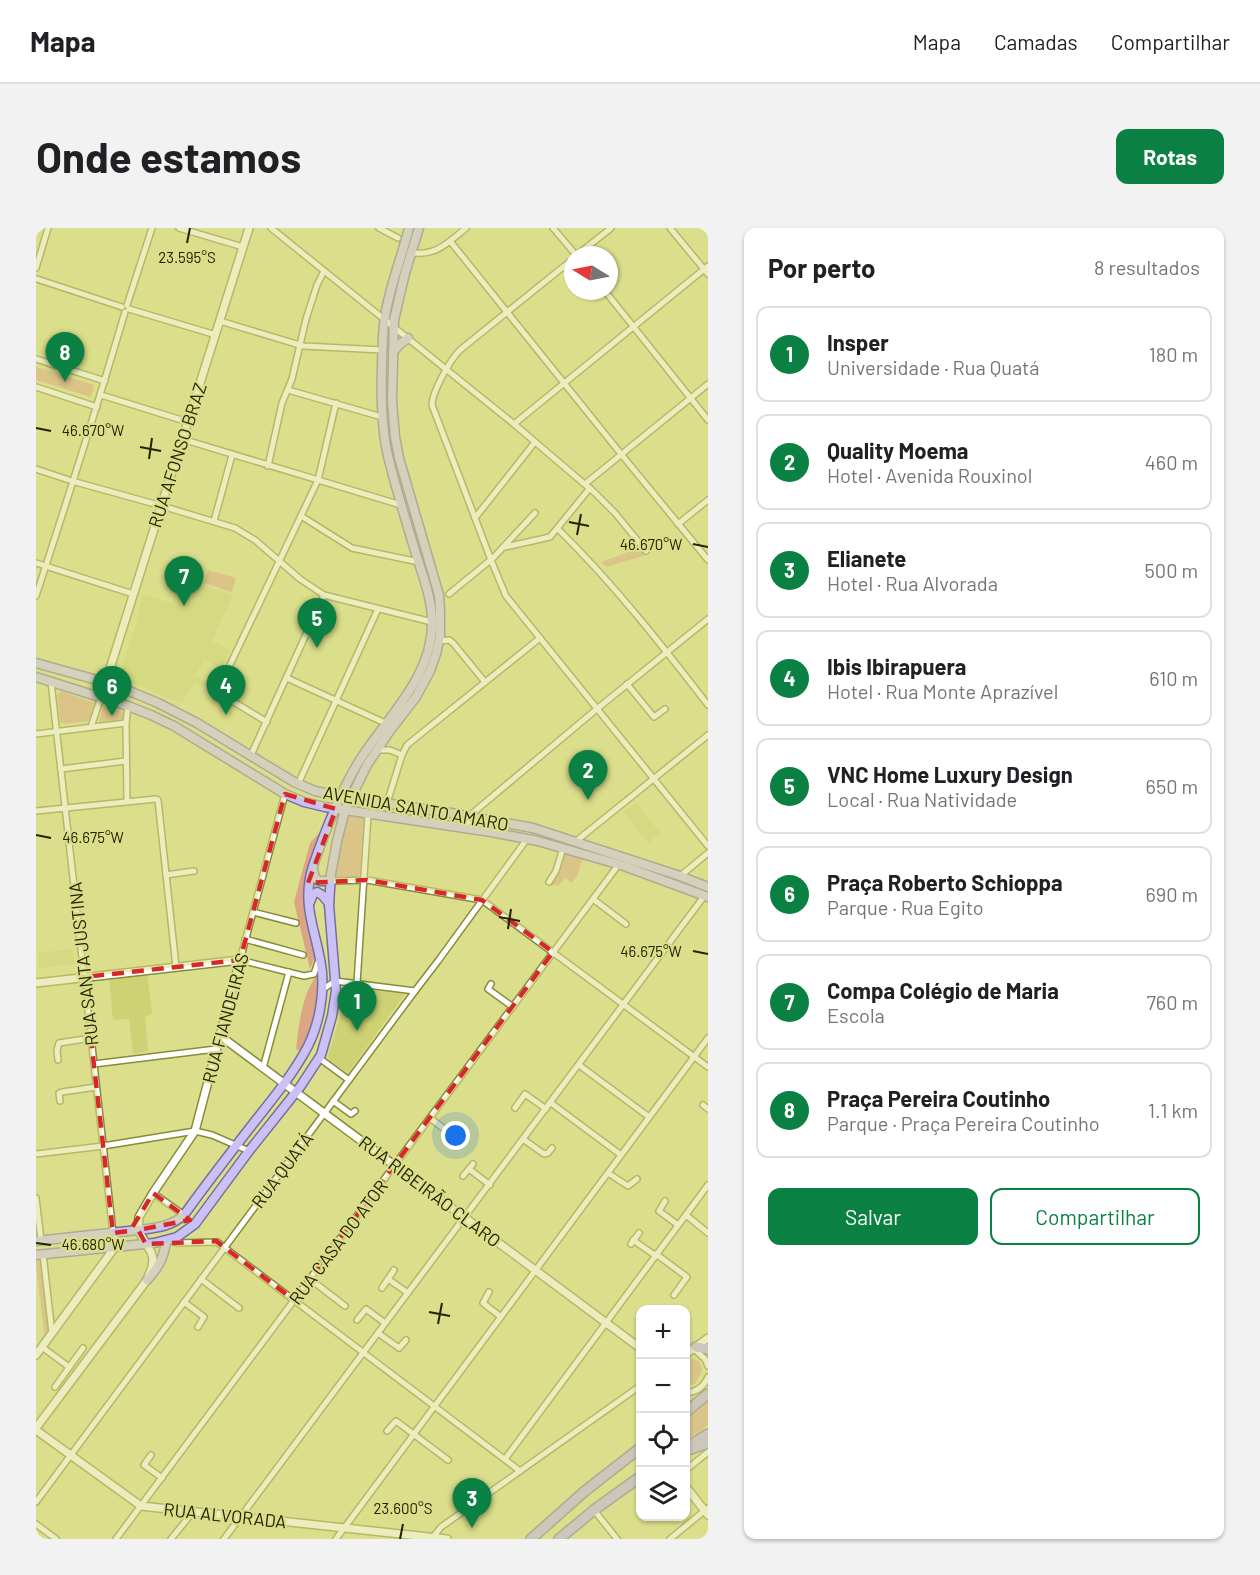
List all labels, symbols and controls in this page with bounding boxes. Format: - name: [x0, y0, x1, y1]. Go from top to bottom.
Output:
- text: Mapa: [30, 24, 96, 58]
- text: Mapa: [913, 29, 961, 54]
- text: Camadas: [994, 29, 1078, 54]
- text: Compartilhar: [1111, 29, 1230, 54]
- button: Rotas: [1116, 129, 1224, 184]
- text: Onde estamos: [36, 131, 301, 181]
- north arrow: [564, 246, 618, 300]
- text: 23.595°S: [158, 248, 216, 266]
- text: Por perto: [768, 252, 876, 283]
- text: 8 resultados: [1094, 255, 1200, 279]
- text: Insper: [827, 329, 889, 355]
- pin: 8: [45, 332, 84, 382]
- text: 1: [786, 342, 793, 366]
- text: 180 m: [1149, 342, 1198, 366]
- text: Universidade · Rua Quatá: [827, 355, 1040, 379]
- street label: RUA AFONSO BRAZ: [143, 380, 211, 530]
- text: 46.670°W: [62, 421, 124, 439]
- text: Quality Moema: [827, 437, 968, 463]
- text: 2: [784, 450, 795, 474]
- text: 460 m: [1145, 450, 1198, 474]
- text: Hotel · Avenida Rouxinol: [827, 463, 1032, 487]
- text: 46.670°W: [620, 535, 682, 553]
- text: Elianete: [827, 545, 906, 571]
- pin: 7: [164, 556, 204, 606]
- text: 3: [784, 558, 795, 582]
- text: 500 m: [1145, 558, 1198, 582]
- text: Hotel · Rua Alvorada: [827, 571, 998, 595]
- pin: 5: [298, 598, 336, 648]
- text: Ibis Ibirapuera: [827, 653, 966, 679]
- pin: 6: [92, 666, 132, 716]
- pin: 4: [206, 666, 246, 715]
- text: 4: [783, 666, 796, 690]
- text: 610 m: [1149, 666, 1198, 690]
- text: Hotel · Rua Monte Aprazível: [827, 679, 1058, 703]
- pin: 2: [568, 750, 608, 800]
- text: VNC Home Luxury Design: [827, 761, 1073, 787]
- text: 5: [784, 774, 795, 798]
- text: 650 m: [1146, 774, 1198, 798]
- street label: AVENIDA SANTO AMARO: [321, 781, 511, 835]
- text: Local · Rua Natividade: [827, 787, 1017, 811]
- text: 46.675°W: [62, 828, 124, 846]
- text: Praça Roberto Schioppa: [827, 869, 1063, 895]
- street label: RUA SANTA JUSTINA: [63, 881, 103, 1047]
- text: 6: [784, 882, 795, 906]
- text: 690 m: [1145, 882, 1198, 906]
- text: Parque · Rua Egito: [827, 895, 984, 919]
- text: 46.675°W: [620, 942, 682, 960]
- street label: RUA FIANDEIRAS: [197, 950, 253, 1086]
- text: Compa Colégio de Maria: [827, 977, 1059, 1003]
- pin: 1: [338, 982, 376, 1031]
- text: 7: [785, 990, 794, 1014]
- text: 760 m: [1146, 990, 1198, 1014]
- text: Escola: [827, 1003, 885, 1027]
- text: Praça Pereira Coutinho: [827, 1085, 1050, 1111]
- text: 8: [784, 1098, 795, 1122]
- text: 1.1 km: [1148, 1098, 1198, 1122]
- text: Parque · Praça Pereira Coutinho: [827, 1111, 1100, 1135]
- your location: [441, 1121, 470, 1150]
- street label: RUA QUATÁ: [246, 1128, 318, 1212]
- street label: RUA RIBEIRÃO CLARO: [355, 1131, 505, 1251]
- street label: RUA CASA DO ATOR: [284, 1175, 392, 1309]
- button: Salvar: [768, 1188, 978, 1245]
- button: Compartilhar: [990, 1188, 1200, 1245]
- text: 46.680°W: [61, 1235, 125, 1253]
- map controls: [636, 1305, 690, 1521]
- button: +: [636, 1305, 690, 1359]
- button: −: [636, 1359, 690, 1413]
- button: locate: [636, 1413, 690, 1467]
- button: layers: [636, 1467, 690, 1521]
- pin: 3: [452, 1478, 492, 1528]
- street label: RUA ALVORADA: [163, 1498, 288, 1532]
- text: 23.600°S: [374, 1499, 433, 1517]

